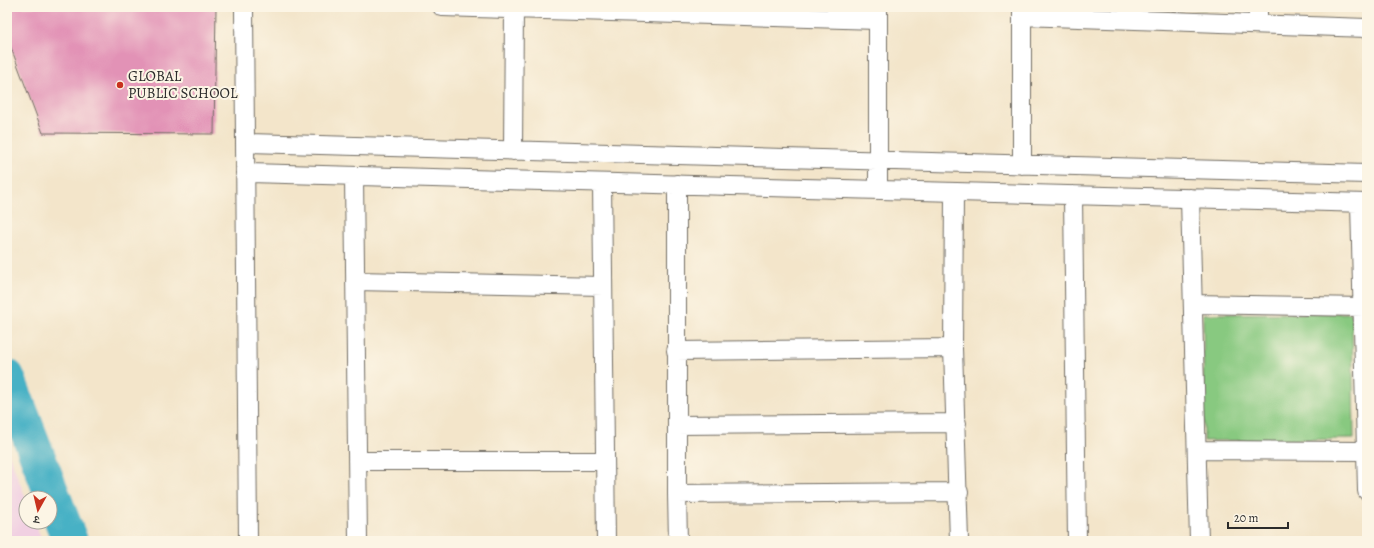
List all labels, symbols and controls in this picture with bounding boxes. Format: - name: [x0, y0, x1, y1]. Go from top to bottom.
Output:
- place label: GLOBAL PUBLIC SCHOOL: [128, 66, 238, 103]
- marker: GLOBAL PUBLIC SCHOOL: [115, 80, 125, 90]
- north arrow: [18, 490, 58, 530]
- scale bar: [1228, 504, 1288, 530]
- text: 20 m: [1234, 510, 1258, 526]
- text: उ: [31, 511, 41, 527]

